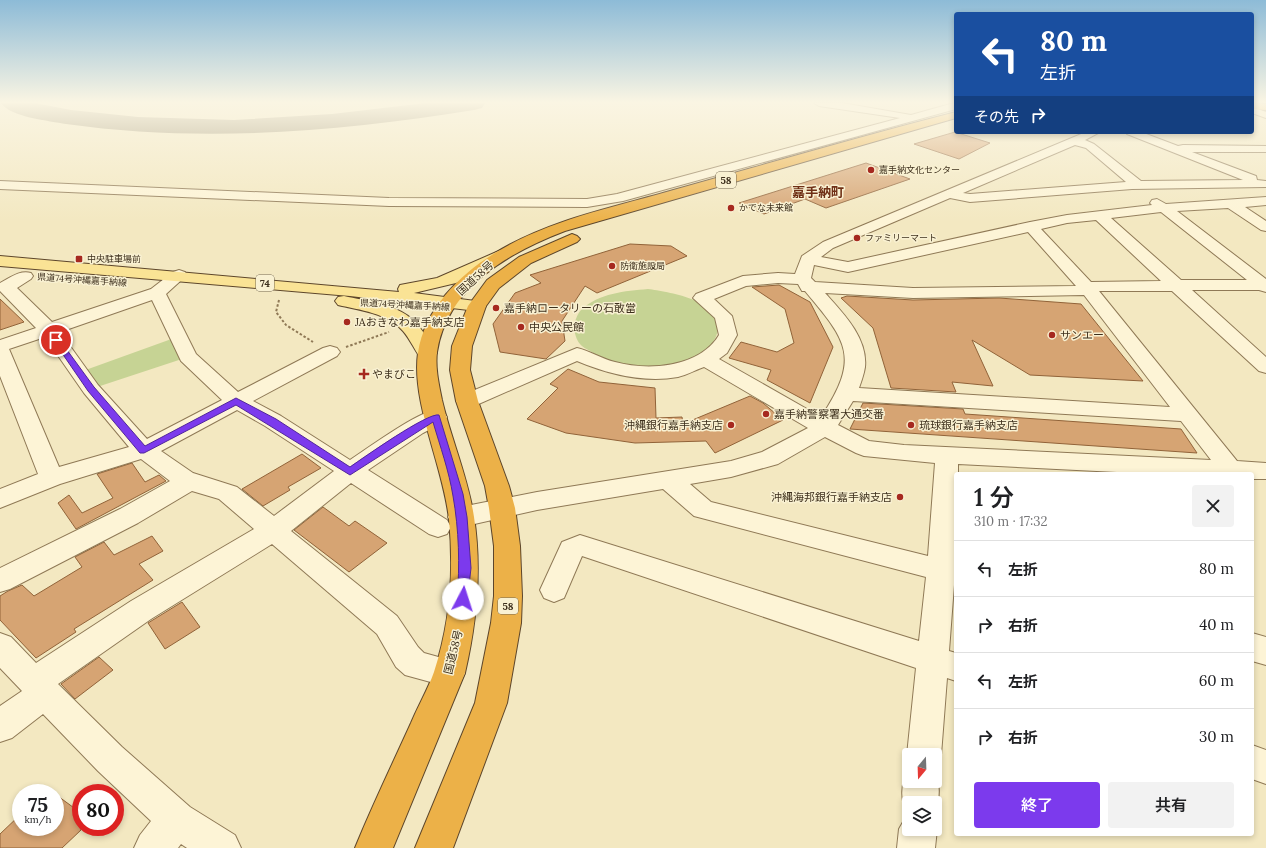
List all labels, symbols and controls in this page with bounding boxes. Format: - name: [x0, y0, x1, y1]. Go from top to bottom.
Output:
- text: 80 m: [1040, 23, 1107, 59]
- icon: left: [974, 28, 1026, 80]
- text: 左折: [1040, 61, 1076, 84]
- icon: right: [1027, 104, 1049, 126]
- text: その先: [974, 107, 1019, 126]
- place label: 嘉手納文化センター: [879, 164, 960, 175]
- marker: 嘉手納文化センター: [866, 165, 876, 175]
- road number: 58: [716, 172, 736, 188]
- district label: 嘉手納町: [792, 184, 844, 201]
- place label: かでな未来館: [739, 202, 793, 213]
- marker: かでな未来館: [726, 203, 736, 213]
- place label: ファミリーマート: [865, 232, 937, 243]
- marker: ファミリーマート: [852, 233, 862, 243]
- place label: 中央駐車場前: [87, 253, 141, 264]
- marker: 中央駐車場前: [74, 254, 84, 264]
- street label: 国道58号: [454, 258, 496, 298]
- place label: 防衛施設局: [620, 260, 665, 271]
- marker: 防衛施設局: [607, 261, 617, 271]
- street label: 県道74号沖縄嘉手納線: [37, 271, 128, 288]
- road number: 74: [256, 275, 274, 291]
- street label: 県道74号沖縄嘉手納線: [360, 297, 451, 312]
- place label: 嘉手納ロータリーの石敢當: [504, 301, 636, 315]
- marker: 嘉手納ロータリーの石敢當: [491, 303, 501, 313]
- place label: JAおきなわ嘉手納支店: [354, 315, 465, 329]
- marker: JAおきなわ嘉手納支店: [342, 317, 352, 327]
- place label: 中央公民館: [529, 320, 584, 334]
- marker: 中央公民館: [516, 322, 526, 332]
- pin: [39, 323, 73, 357]
- place label: サンエー: [1060, 328, 1104, 342]
- icon: arrive: [45, 329, 67, 351]
- marker: サンエー: [1047, 330, 1057, 340]
- place label: やまびこ: [372, 367, 416, 381]
- marker: やまびこ: [359, 369, 369, 379]
- place label: 嘉手納警察署大通交番: [774, 407, 884, 421]
- marker: 嘉手納警察署大通交番: [761, 409, 771, 419]
- place label: 沖縄銀行嘉手納支店: [624, 418, 723, 432]
- place label: 琉球銀行嘉手納支店: [919, 418, 1018, 432]
- marker: 沖縄銀行嘉手納支店: [726, 420, 736, 430]
- marker: 琉球銀行嘉手納支店: [906, 420, 916, 430]
- text: 1 分: [974, 482, 1014, 513]
- button: close: [1192, 485, 1234, 527]
- place label: 沖縄海邦銀行嘉手納支店: [771, 490, 892, 504]
- marker: 沖縄海邦銀行嘉手納支店: [895, 492, 905, 502]
- text: 310 m · 17:32: [974, 513, 1047, 530]
- icon: left: [974, 558, 996, 580]
- text: 80 m: [1199, 559, 1234, 578]
- text: 左折: [1008, 560, 1038, 579]
- position arrow: [442, 578, 484, 620]
- road number: 58: [498, 598, 518, 614]
- icon: right: [974, 614, 996, 636]
- text: 40 m: [1199, 615, 1234, 634]
- text: 右折: [1008, 616, 1038, 635]
- street label: 国道58号: [441, 628, 465, 676]
- icon: left: [974, 670, 996, 692]
- text: 60 m: [1199, 671, 1234, 690]
- text: 左折: [1008, 672, 1038, 691]
- icon: right: [974, 726, 996, 748]
- text: 30 m: [1199, 727, 1234, 746]
- text: 右折: [1008, 728, 1038, 747]
- north arrow: [902, 748, 942, 788]
- map controls: [902, 748, 942, 836]
- button: 終了: [974, 782, 1100, 828]
- button: 共有: [1108, 782, 1234, 828]
- speed limit sign: 80: [72, 784, 124, 836]
- text: 75: [28, 792, 48, 817]
- button: layers: [902, 796, 942, 836]
- text: km/h: [24, 813, 52, 826]

